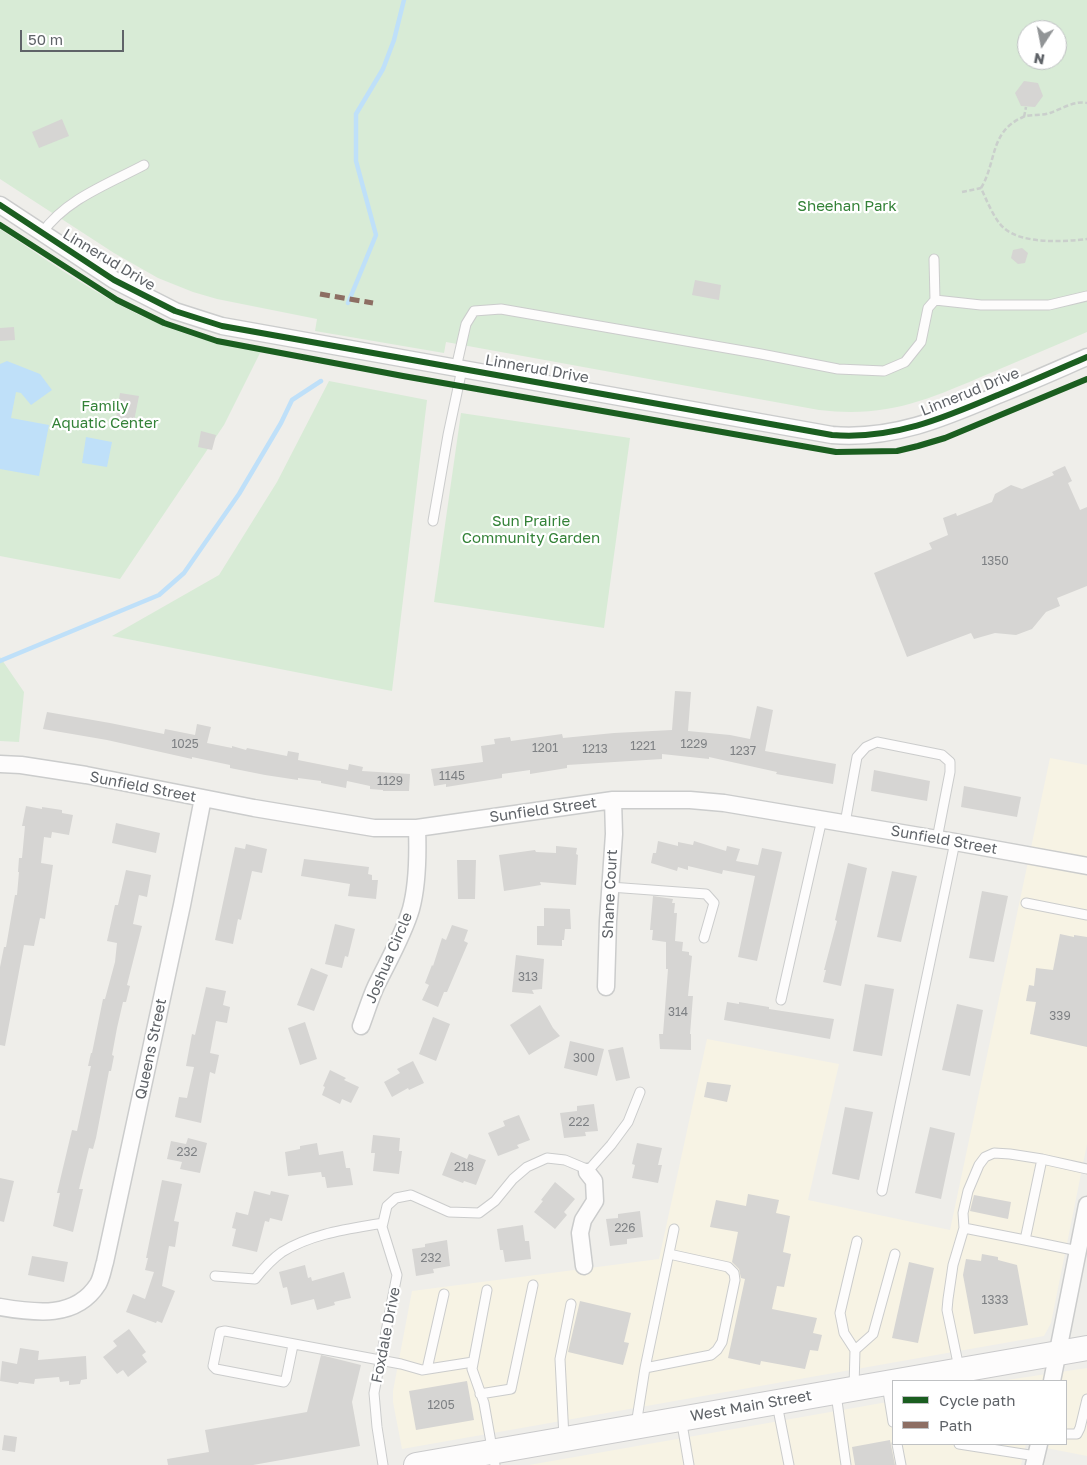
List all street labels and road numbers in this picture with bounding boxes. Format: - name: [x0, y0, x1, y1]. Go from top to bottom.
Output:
- street label: Linnerud Drive: [59, 225, 159, 295]
- street label: Linnerud Drive: [484, 351, 590, 387]
- street label: Linnerud Drive: [918, 364, 1022, 420]
- street label: Sunfield Street: [88, 768, 198, 806]
- street label: Sunfield Street: [488, 794, 598, 826]
- street label: Sunfield Street: [889, 822, 999, 858]
- street label: Shane Court: [599, 849, 621, 939]
- street label: Joshua Circle: [362, 910, 416, 1006]
- street label: Queens Street: [131, 997, 171, 1101]
- street label: Foxdale Drive: [368, 1285, 404, 1385]
- street label: West Main Street: [689, 1386, 813, 1426]

